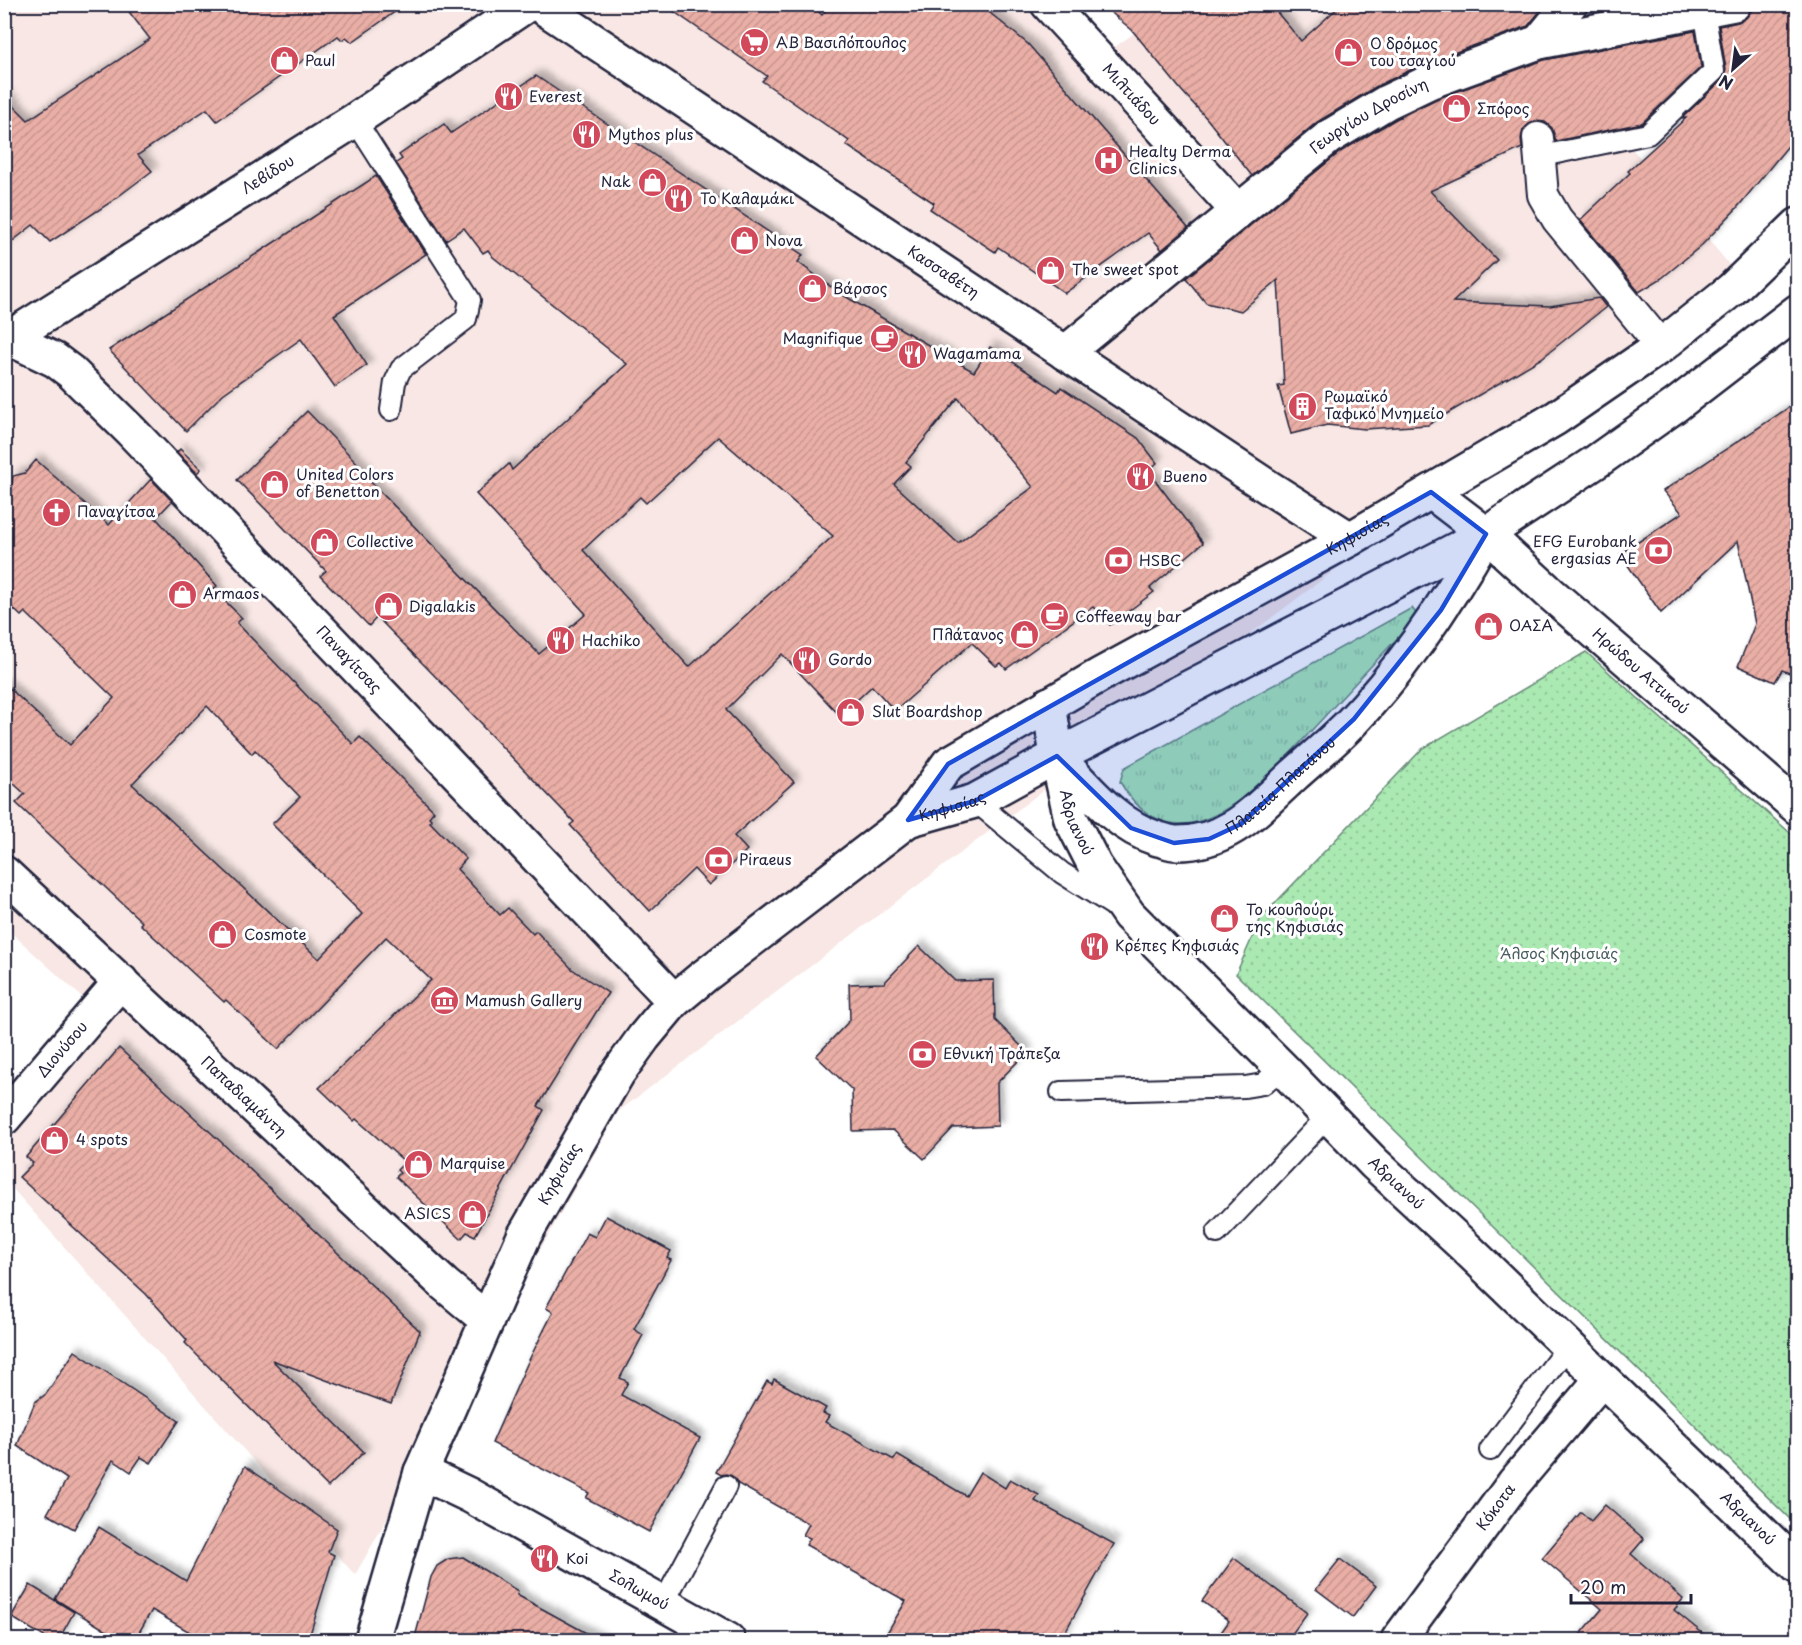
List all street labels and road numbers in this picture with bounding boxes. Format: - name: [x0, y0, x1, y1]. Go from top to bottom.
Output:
- street label: Μιλτιάδου: [1098, 57, 1167, 130]
- street label: Γεωργίου Δροσίνη: [1304, 71, 1431, 159]
- street label: Λεβίδου: [236, 148, 298, 199]
- street label: Κασσαβέτη: [904, 239, 985, 303]
- street label: Κηφισίας: [1321, 506, 1392, 560]
- street label: Παναγίτσας: [312, 620, 388, 698]
- street label: Ηρώδου Αττικού: [1588, 622, 1695, 719]
- street label: Πλατεία Πλατάνου: [1220, 730, 1340, 839]
- street label: Κηφισίας: [916, 784, 989, 826]
- street label: Αδριανού: [1055, 787, 1100, 859]
- street label: Διονύσου: [31, 1015, 92, 1082]
- street label: Παπαδιαμάντη: [197, 1050, 293, 1142]
- street label: Κηφισίας: [531, 1138, 586, 1209]
- street label: Αδριανού: [1364, 1150, 1430, 1214]
- street label: Κόκοτα: [1470, 1478, 1520, 1535]
- street label: Αδριανού: [1716, 1485, 1782, 1550]
- street label: Σολωμού: [605, 1563, 674, 1615]

